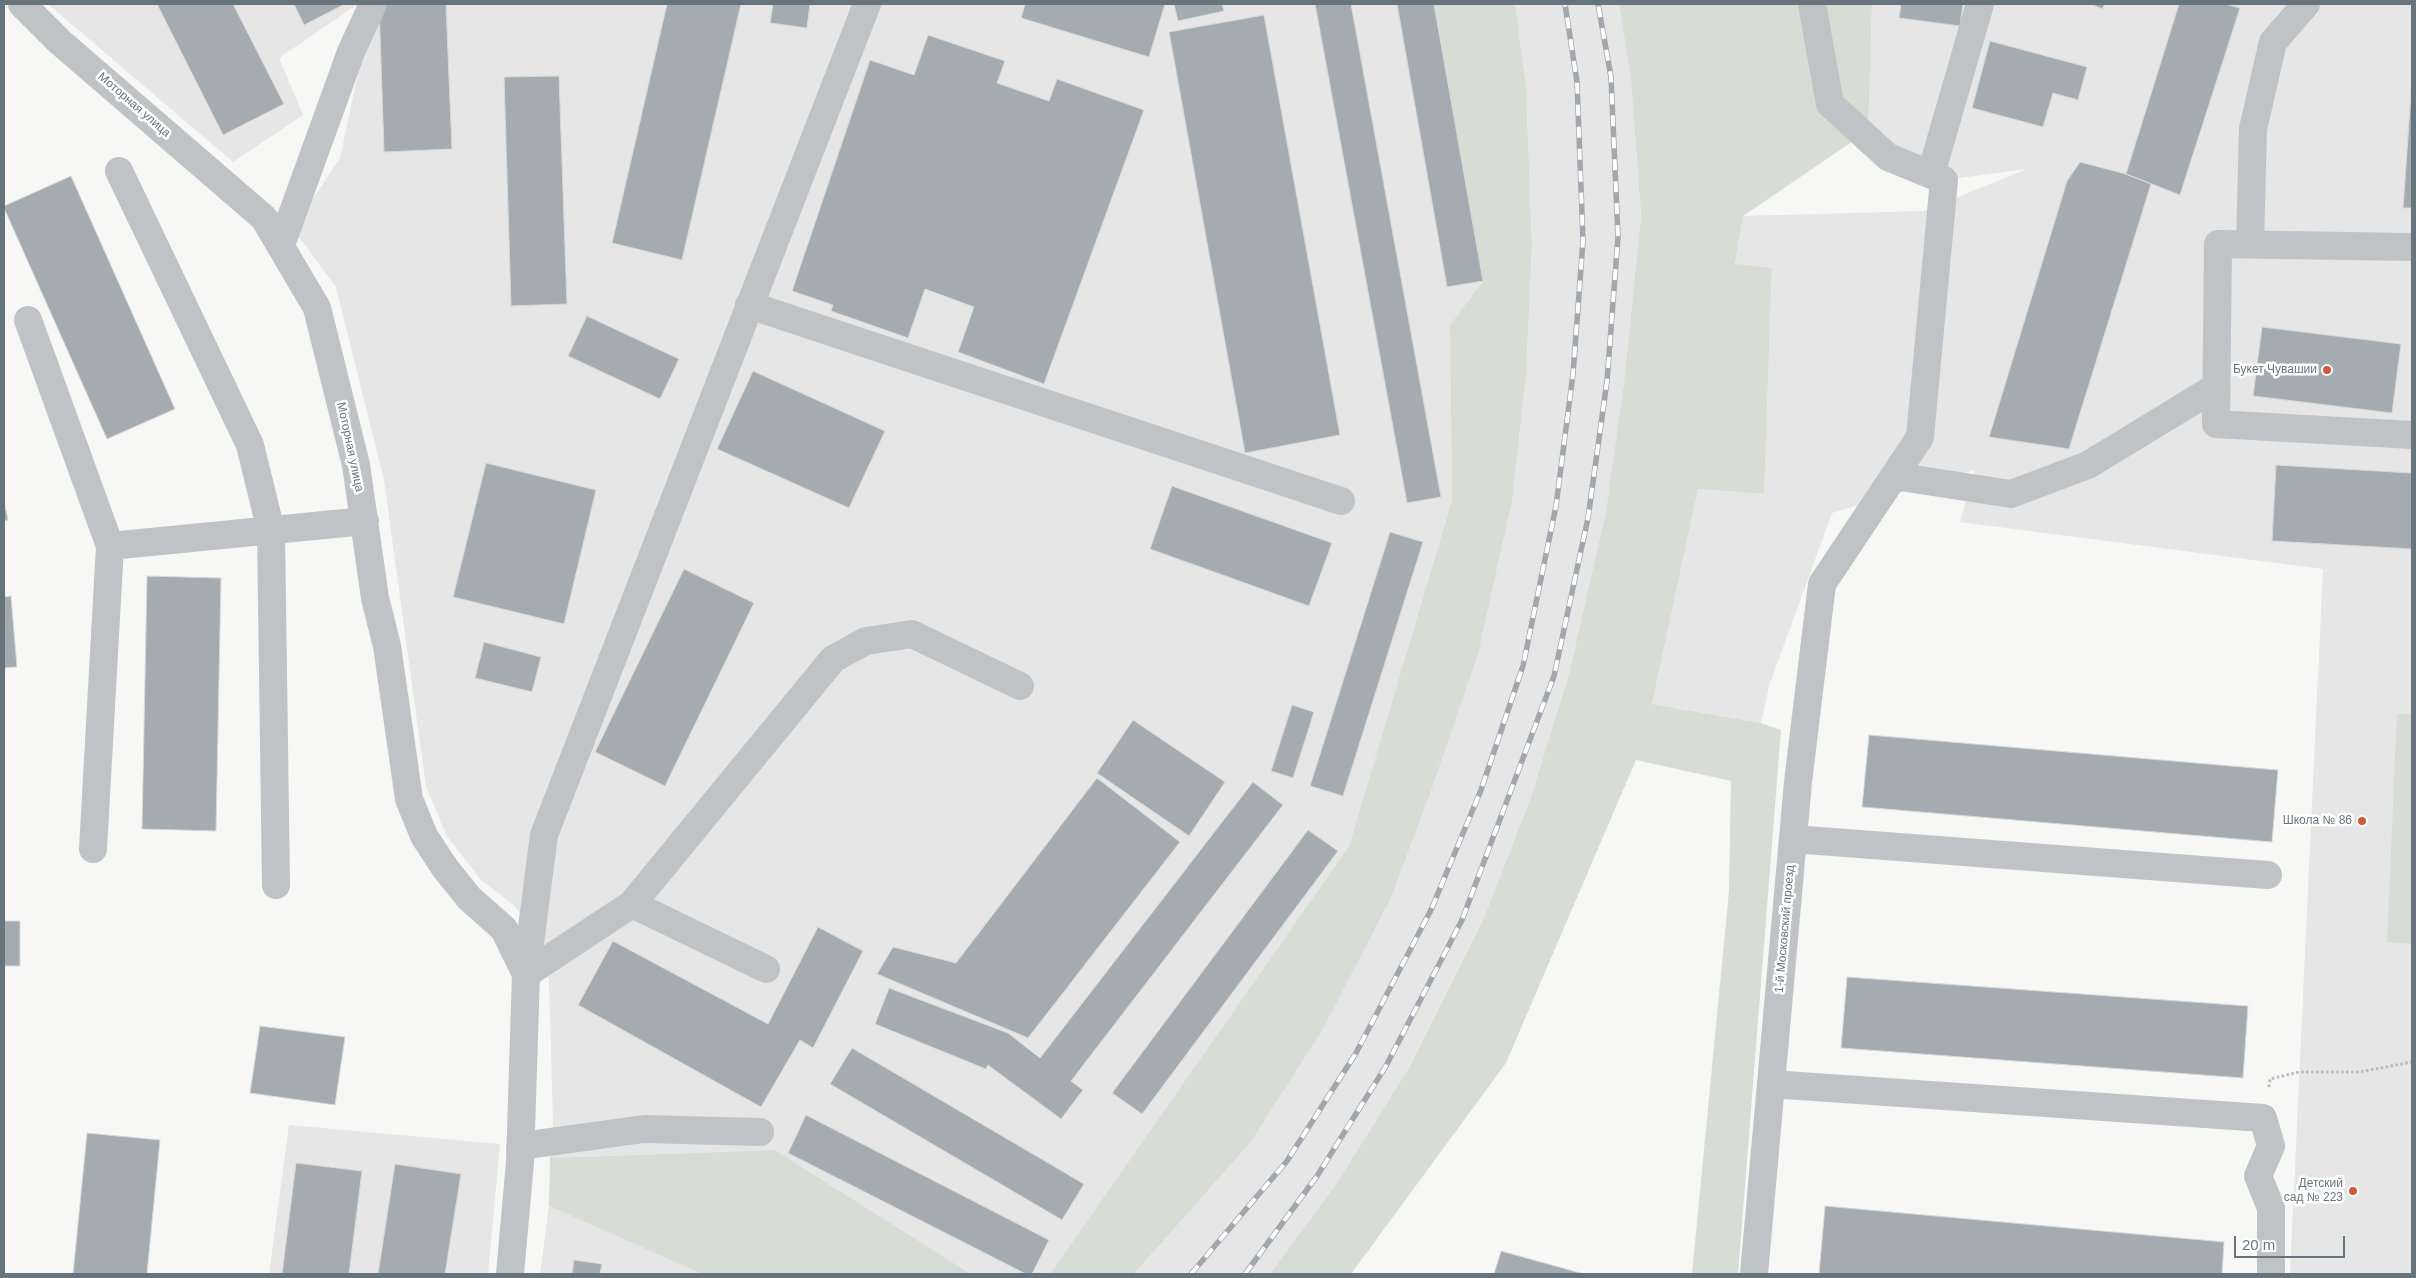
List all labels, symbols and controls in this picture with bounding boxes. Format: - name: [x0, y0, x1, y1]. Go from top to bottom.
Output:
- street label: Моторная улица: [95, 70, 173, 140]
- place label: Букет Чувашии: [2233, 363, 2317, 377]
- marker: Букет Чувашии: [2321, 364, 2333, 376]
- street label: Моторная улица: [333, 401, 367, 493]
- place label: Школа № 86: [2283, 814, 2352, 828]
- marker: Школа № 86: [2356, 815, 2368, 827]
- street label: 1-й Московский проезд: [1772, 864, 1798, 994]
- place label: Детский сад № 223: [2284, 1177, 2343, 1205]
- marker: Детский сад № 223: [2347, 1185, 2359, 1197]
- scale bar: [2236, 1226, 2347, 1258]
- text: 20 m: [2242, 1236, 2275, 1253]

